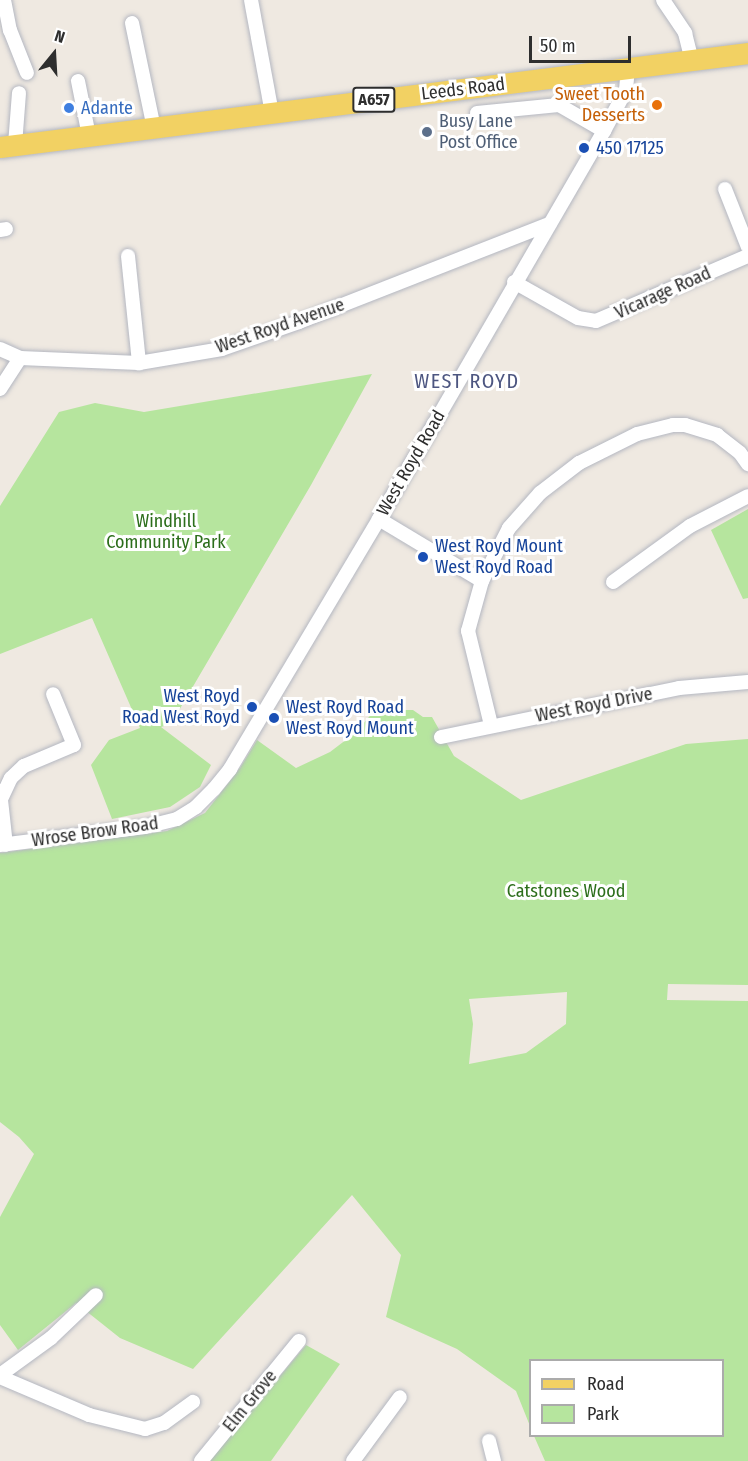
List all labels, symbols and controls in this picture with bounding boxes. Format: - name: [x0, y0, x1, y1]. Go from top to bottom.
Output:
- north arrow: [24, 24, 84, 84]
- scale bar: [532, 24, 634, 62]
- text: N: [52, 26, 67, 47]
- text: 50 m: [540, 35, 576, 57]
- street label: Leeds Road: [420, 73, 506, 105]
- place label: Sweet Tooth Desserts: [555, 84, 645, 127]
- road number: A657: [352, 87, 397, 113]
- place label: Adante: [81, 97, 133, 119]
- marker: Sweet Tooth Desserts: [650, 98, 664, 112]
- marker: Adante: [62, 101, 76, 115]
- place label: Busy Lane Post Office: [439, 111, 518, 154]
- marker: Busy Lane Post Office: [420, 125, 434, 139]
- place label: 450 17125: [596, 137, 664, 159]
- marker: 450 17125: [577, 141, 591, 155]
- street label: Vicarage Road: [612, 262, 714, 324]
- street label: West Royd Avenue: [213, 294, 347, 358]
- district label: WEST ROYD: [414, 369, 520, 393]
- street label: West Royd Road: [372, 406, 450, 520]
- park label: Windhill Community Park: [106, 511, 226, 554]
- place label: West Royd Mount West Royd Road: [435, 536, 563, 578]
- marker: West Royd Mount West Royd Road: [416, 550, 430, 564]
- street label: West Royd Drive: [534, 683, 654, 727]
- place label: West Royd Road West Royd: [122, 686, 240, 728]
- place label: West Royd Road West Royd Mount: [286, 697, 414, 740]
- marker: West Royd Road West Royd: [245, 700, 259, 714]
- marker: West Royd Road West Royd Mount: [267, 711, 281, 725]
- street label: Wrose Brow Road: [30, 812, 160, 852]
- park label: Catstones Wood: [507, 880, 625, 902]
- legend: [529, 1359, 724, 1437]
- street label: Elm Grove: [218, 1366, 282, 1436]
- text: Road: [587, 1373, 624, 1395]
- text: Park: [587, 1403, 619, 1425]

